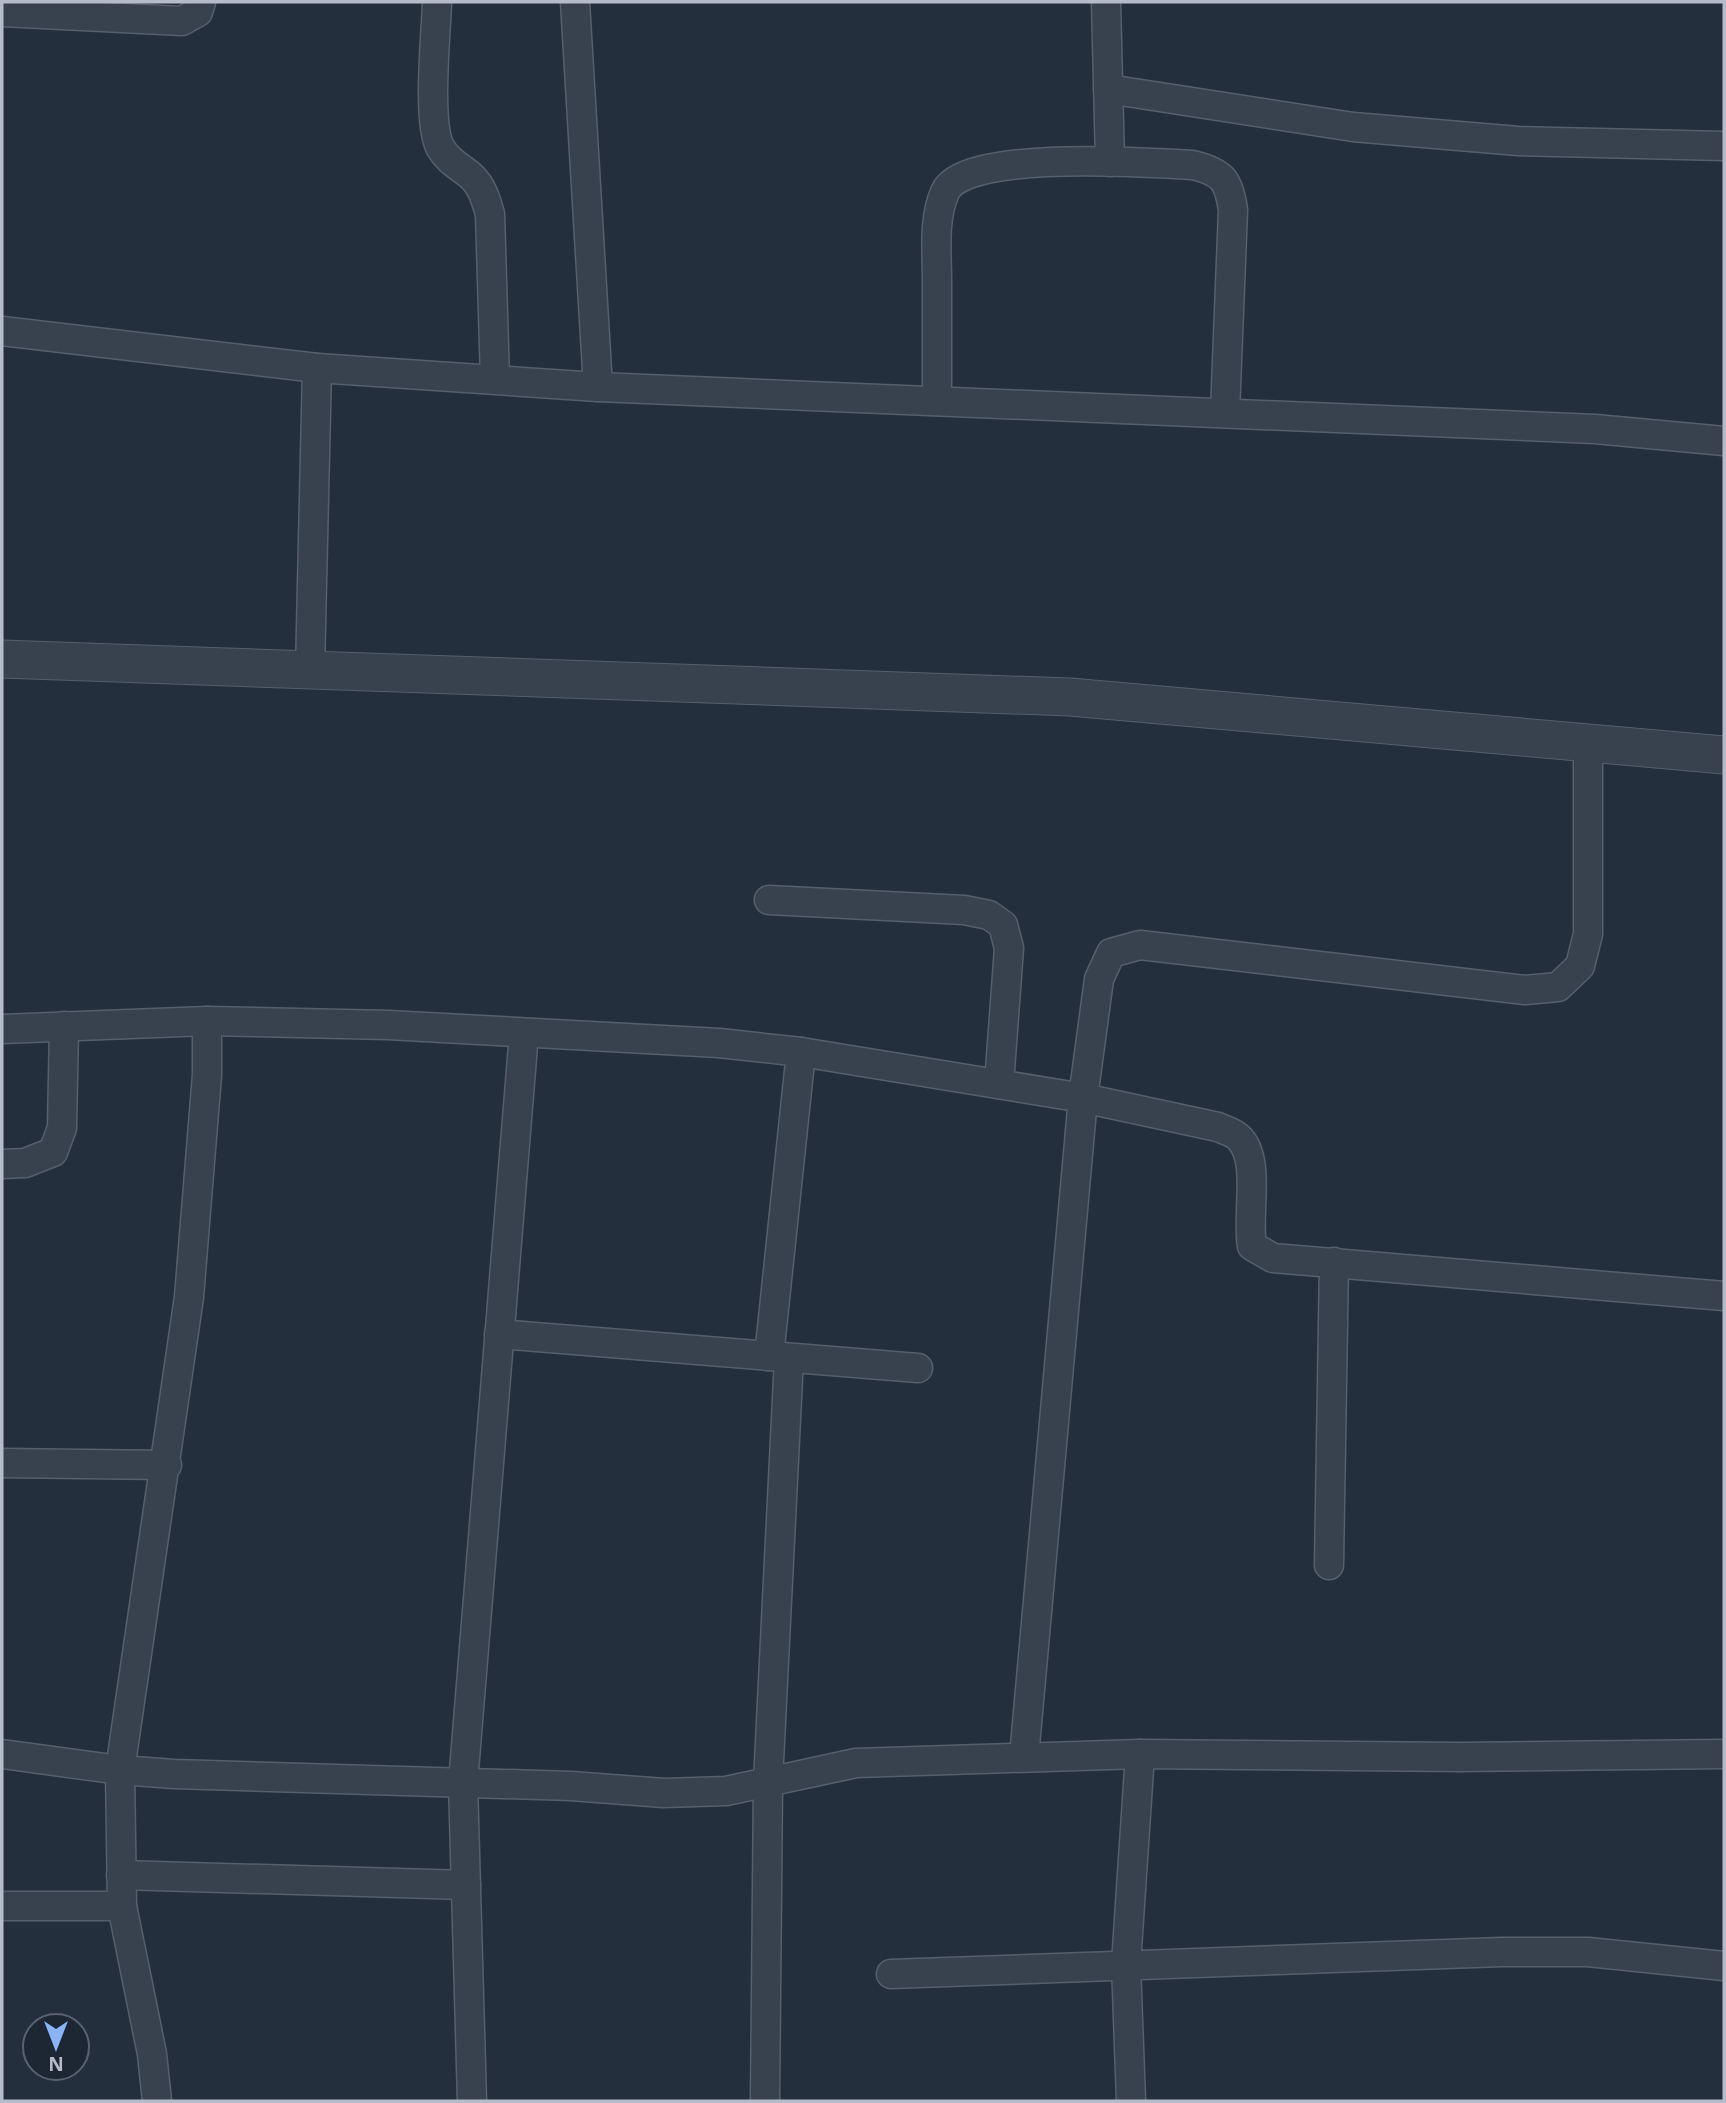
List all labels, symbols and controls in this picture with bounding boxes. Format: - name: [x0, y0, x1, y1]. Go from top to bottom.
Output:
- north arrow: [21, 2012, 91, 2082]
- text: N: [48, 2051, 64, 2077]

